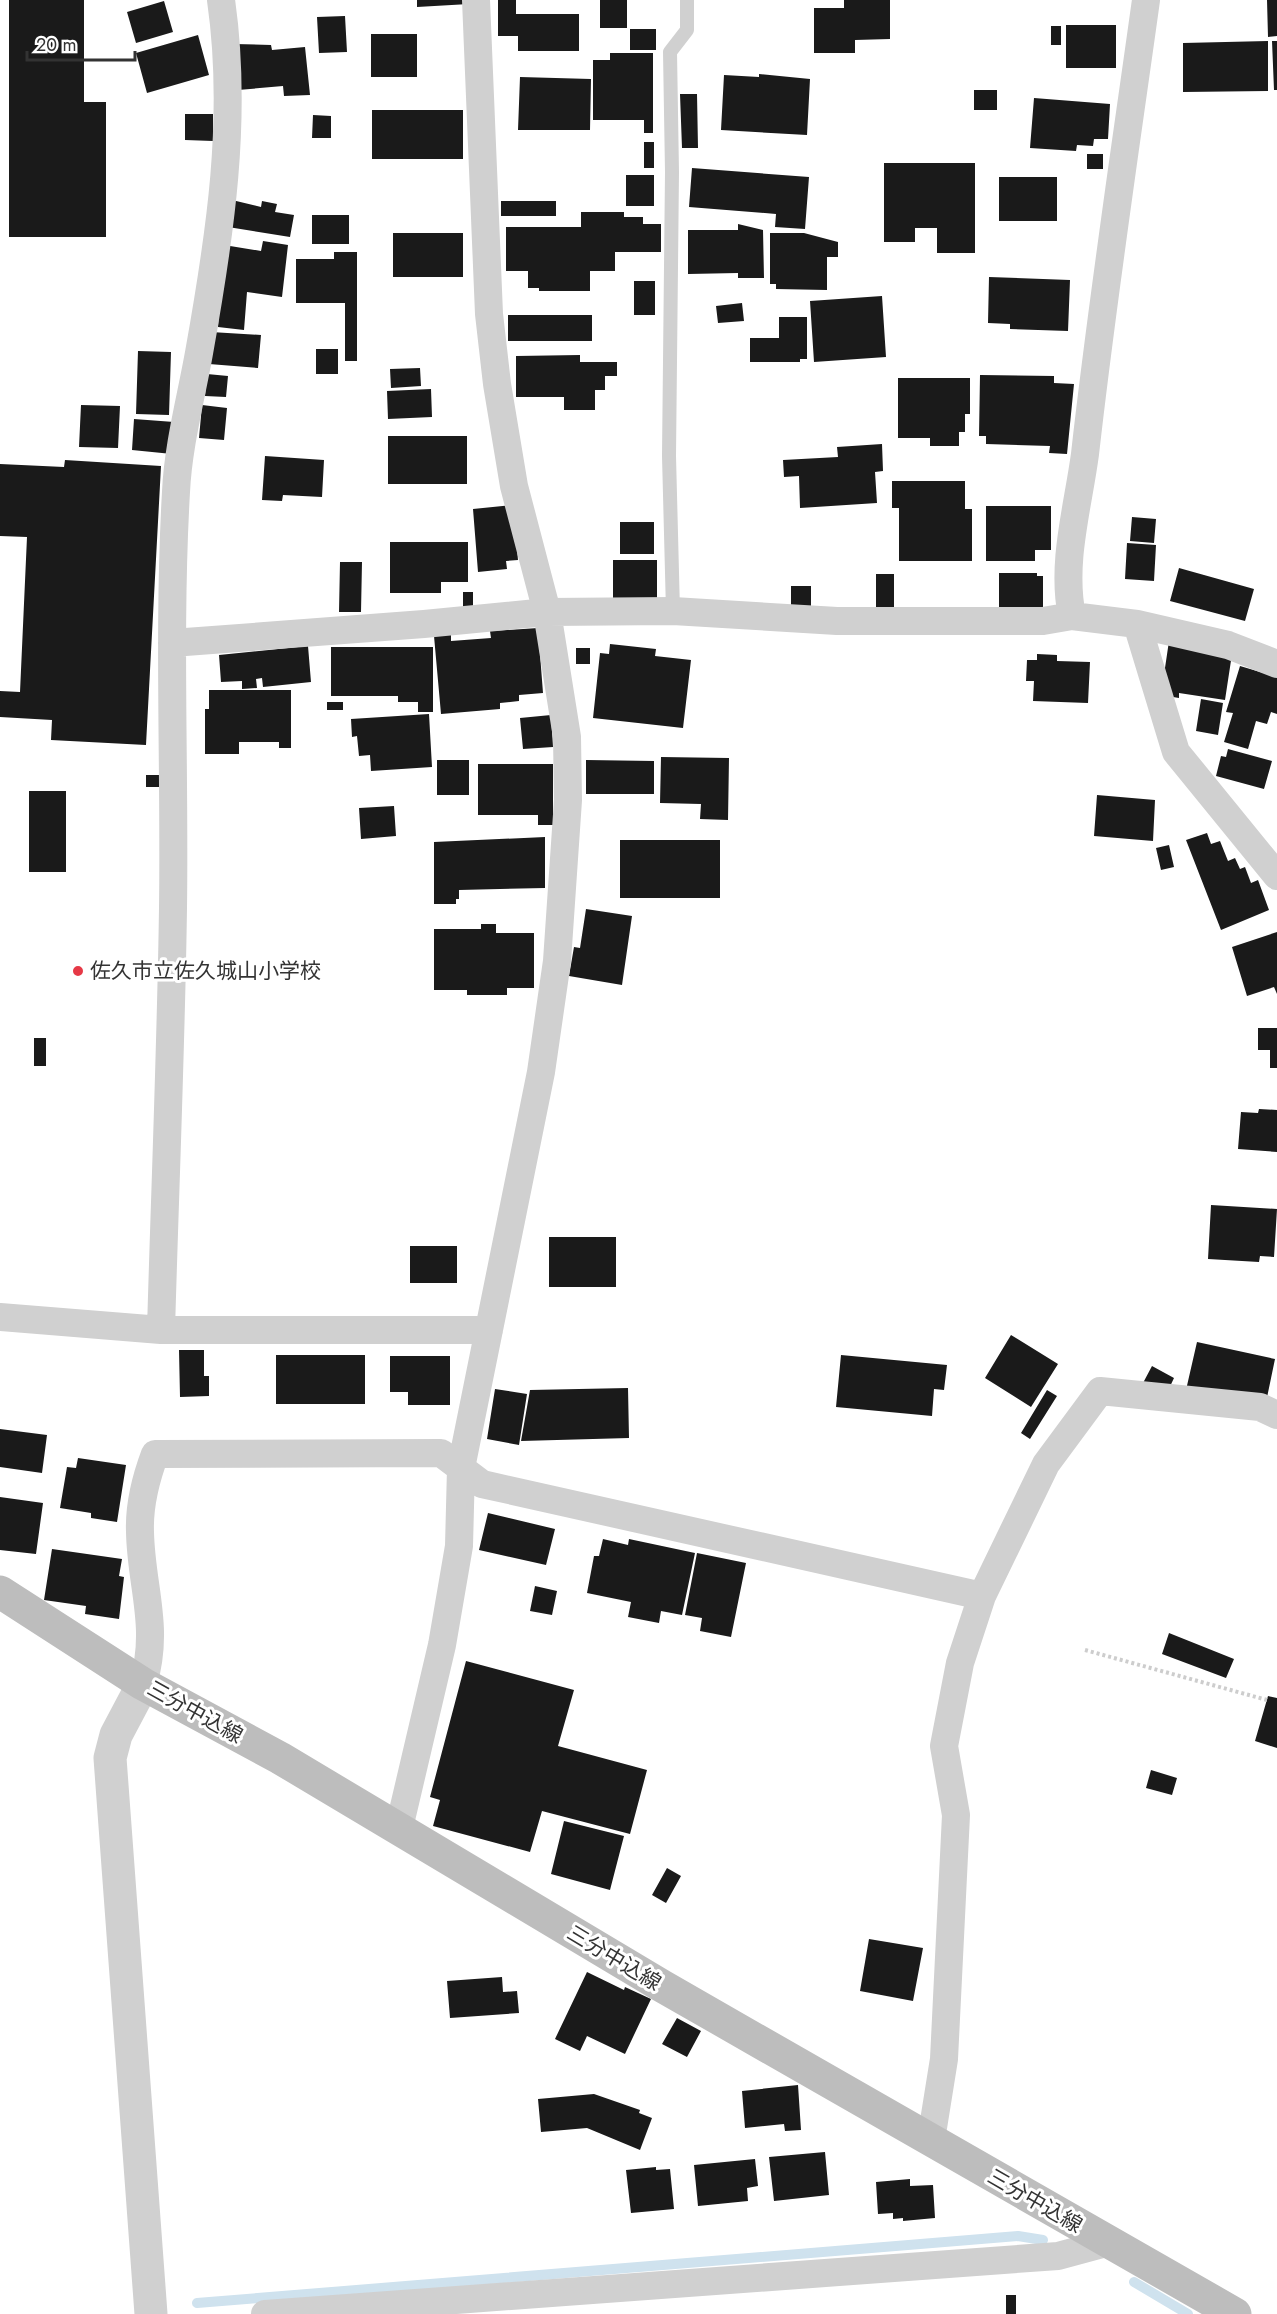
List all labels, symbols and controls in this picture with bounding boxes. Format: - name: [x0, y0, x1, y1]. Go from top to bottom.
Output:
- scale bar: [27, 24, 135, 62]
- text: 20 m: [36, 32, 76, 58]
- place label: 佐久市立佐久城山小学校: [90, 956, 321, 986]
- marker: 佐久市立佐久城山小学校: [71, 964, 85, 978]
- street label: 三分中込線: [142, 1673, 248, 1751]
- street label: 三分中込線: [561, 1918, 667, 1998]
- street label: 三分中込線: [982, 2162, 1088, 2240]

